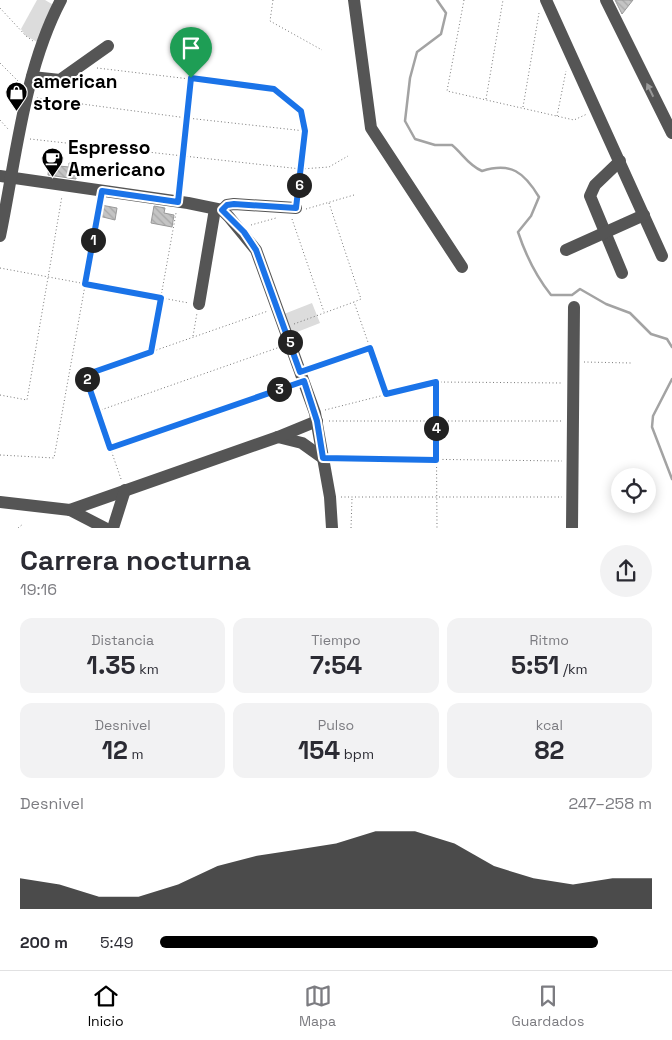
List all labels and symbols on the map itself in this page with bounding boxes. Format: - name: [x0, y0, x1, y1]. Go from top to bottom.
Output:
- pin: [170, 27, 212, 78]
- place label: american store: [33, 69, 118, 116]
- shop icon: american store: [5, 80, 29, 111]
- one-way arrow: [646, 82, 655, 97]
- place label: Espresso Americano: [68, 135, 165, 182]
- cafe icon: Espresso Americano: [40, 146, 64, 177]
- pin: 6: [286, 172, 312, 198]
- pin: 1: [80, 228, 106, 252]
- pin: 5: [278, 330, 302, 354]
- pin: 2: [74, 366, 100, 392]
- pin: 3: [266, 376, 292, 402]
- pin: 4: [424, 416, 448, 440]

